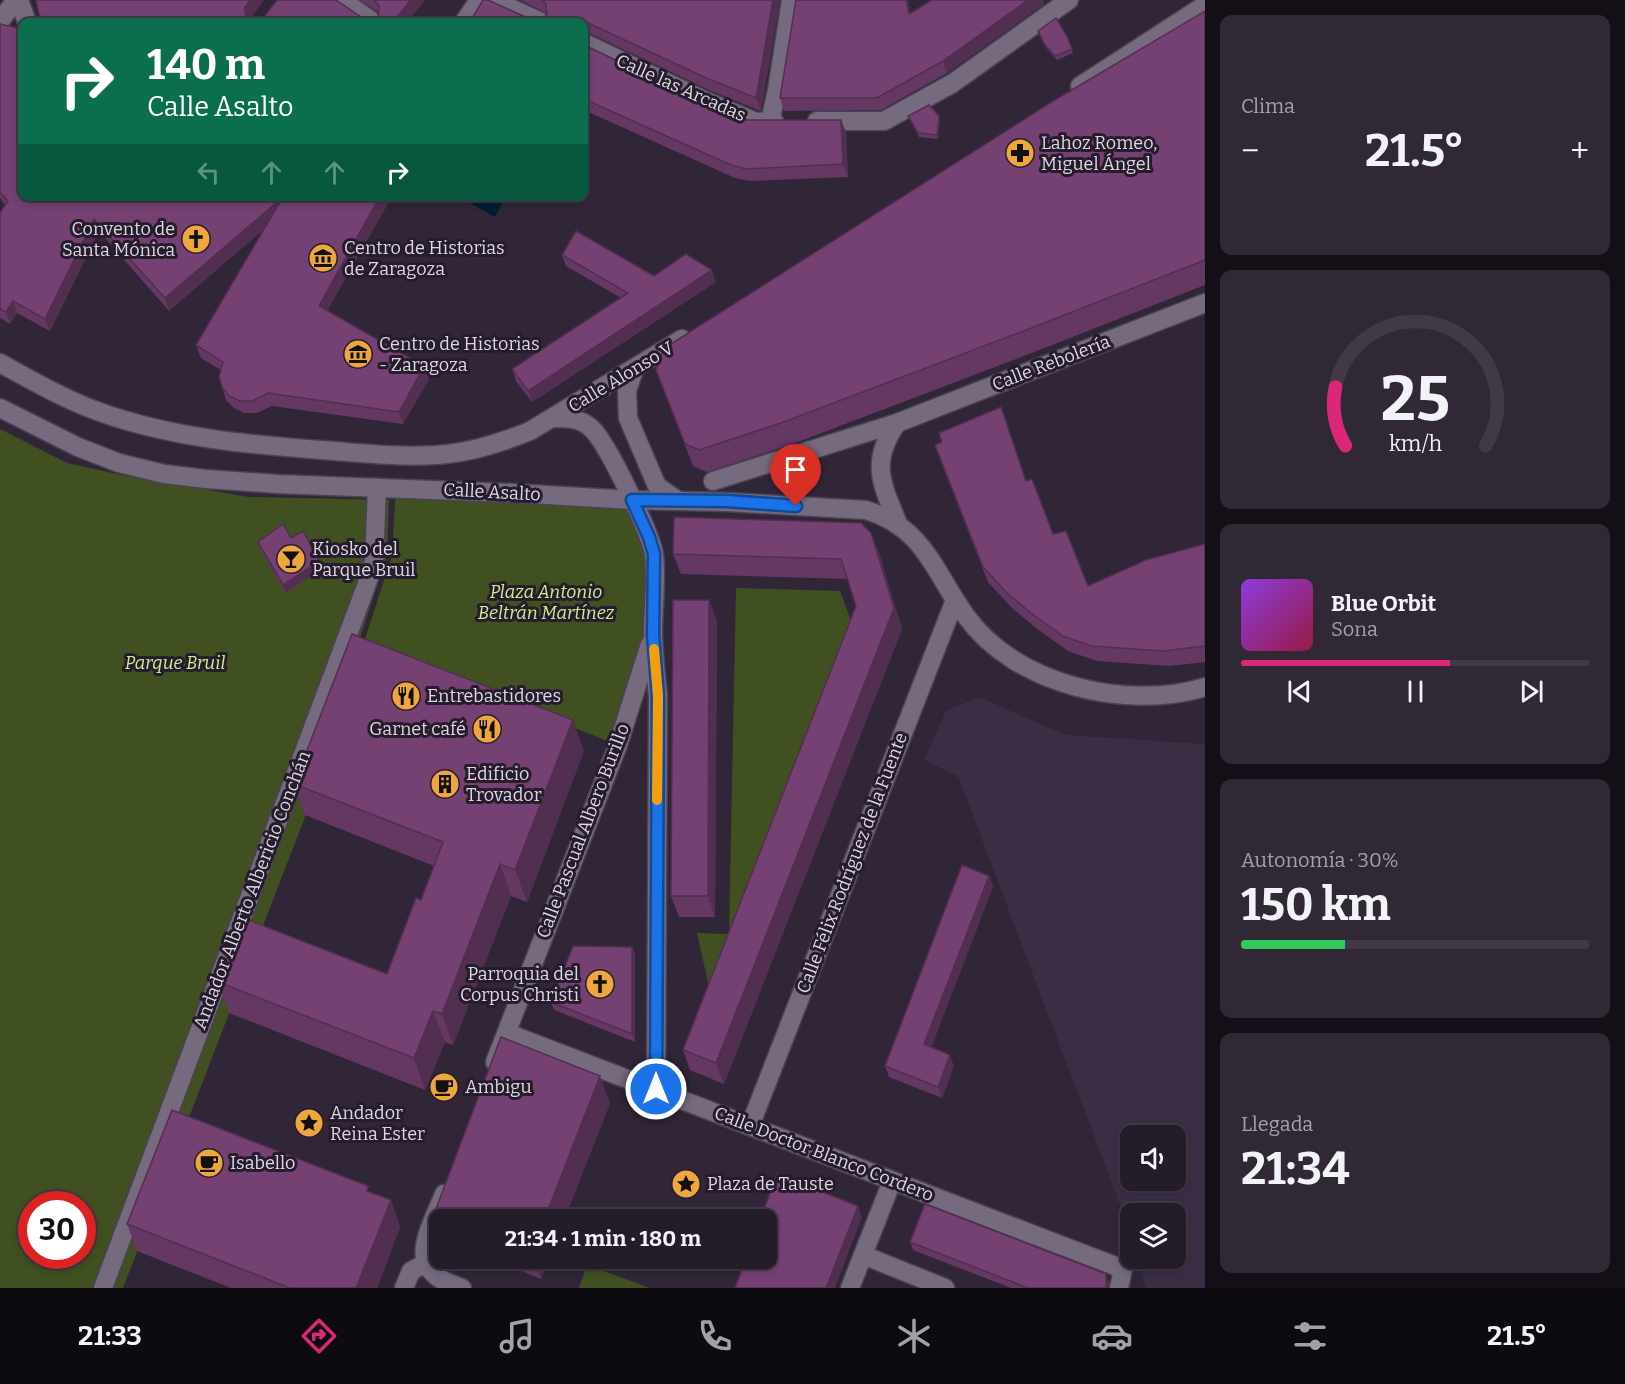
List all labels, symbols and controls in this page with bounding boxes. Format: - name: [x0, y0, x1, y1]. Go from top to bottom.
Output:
- text: 140 m: [147, 40, 265, 90]
- icon: right: [48, 42, 126, 120]
- street label: Calle las Arcadas: [613, 50, 749, 126]
- text: Calle Asalto: [147, 91, 293, 123]
- text: Clima: [1241, 94, 1295, 118]
- text: 21.5°: [1365, 124, 1464, 178]
- text: −: [1241, 131, 1259, 171]
- text: +: [1570, 131, 1589, 171]
- place label: Lahoz Romeo, Miguel Ángel: [1041, 132, 1157, 175]
- pharmacy icon: Lahoz Romeo, Miguel Ángel: [1004, 137, 1036, 169]
- icon: left: [192, 156, 225, 189]
- icon: ahead: [255, 156, 288, 189]
- icon: ahead: [318, 156, 351, 189]
- icon: right: [381, 156, 414, 189]
- place label: Convento de Santa Mónica: [62, 218, 175, 261]
- church icon: Convento de Santa Mónica: [180, 223, 212, 255]
- place label: Centro de Historias de Zaragoza: [344, 237, 505, 280]
- museum icon: Centro de Historias de Zaragoza: [307, 242, 339, 274]
- street label: Calle Rebolería: [989, 330, 1113, 396]
- place label: Centro de Historias - Zaragoza: [379, 333, 540, 376]
- street label: Calle Alonso V: [564, 337, 678, 417]
- museum icon: Centro de Historias - Zaragoza: [342, 338, 374, 370]
- text: 25: [1380, 363, 1450, 438]
- text: km/h: [1388, 432, 1442, 458]
- pin: [770, 444, 821, 506]
- icon: arrive: [779, 453, 812, 486]
- street label: Calle Asalto: [443, 478, 541, 506]
- place label: Kiosko del Parque Bruil: [312, 538, 416, 581]
- bar icon: Kiosko del Parque Bruil: [275, 543, 307, 575]
- park label: Plaza Antonio Beltrán Martínez: [478, 581, 615, 624]
- text: Blue Orbit: [1331, 590, 1436, 617]
- text: Sona: [1331, 617, 1378, 641]
- park label: Parque Bruil: [125, 652, 225, 674]
- icon: previous: [1283, 675, 1316, 708]
- icon: pause: [1399, 675, 1432, 708]
- icon: next: [1515, 675, 1548, 708]
- restaurant icon: Entrebastidores: [390, 680, 422, 712]
- place label: Entrebastidores: [427, 685, 561, 707]
- restaurant icon: Garnet café: [471, 713, 503, 745]
- place label: Garnet café: [369, 718, 466, 740]
- street label: Calle Pascual Albero Burillo: [532, 721, 634, 941]
- street label: Calle Félix Rodríguez de la Fuente: [792, 729, 912, 997]
- street label: Andador Alberto Albericio Conchán: [189, 747, 316, 1032]
- place label: Edificio Trovador: [466, 763, 542, 806]
- building icon: Edificio Trovador: [429, 768, 461, 800]
- text: Autonomía · 30%: [1241, 848, 1399, 872]
- text: 150 km: [1241, 878, 1391, 932]
- place label: Parroquia del Corpus Christi: [460, 963, 579, 1006]
- church icon: Parroquia del Corpus Christi: [584, 968, 616, 1000]
- position arrow: [624, 1057, 688, 1121]
- cafe icon: Ambigu: [428, 1071, 460, 1103]
- place label: Ambigu: [465, 1076, 532, 1098]
- place label: Andador Reina Ester: [330, 1102, 425, 1145]
- street label: Calle Doctor Blanco Cordero: [711, 1102, 937, 1206]
- place icon: Andador Reina Ester: [293, 1107, 325, 1139]
- text: Llegada: [1241, 1112, 1313, 1136]
- map controls: [1120, 1125, 1186, 1269]
- button: sound: [1120, 1125, 1186, 1191]
- text: 21:34: [1241, 1142, 1350, 1196]
- cafe icon: Isabello: [193, 1147, 225, 1179]
- place label: Isabello: [230, 1152, 295, 1174]
- place icon: Plaza de Tauste: [670, 1168, 702, 1200]
- place label: Plaza de Tauste: [707, 1173, 834, 1195]
- speed limit sign: 30: [18, 1191, 96, 1269]
- button: layers: [1120, 1203, 1186, 1269]
- text: 21:34 · 1 min · 180 m: [505, 1225, 701, 1252]
- icon: directions: [298, 1315, 340, 1357]
- icon: music: [496, 1315, 538, 1357]
- icon: phone: [694, 1315, 736, 1357]
- icon: climate: [893, 1315, 935, 1357]
- icon: car: [1091, 1315, 1133, 1357]
- icon: filters: [1289, 1315, 1331, 1357]
- text: 21:33: [78, 1320, 142, 1352]
- text: 21.5°: [1487, 1320, 1547, 1352]

